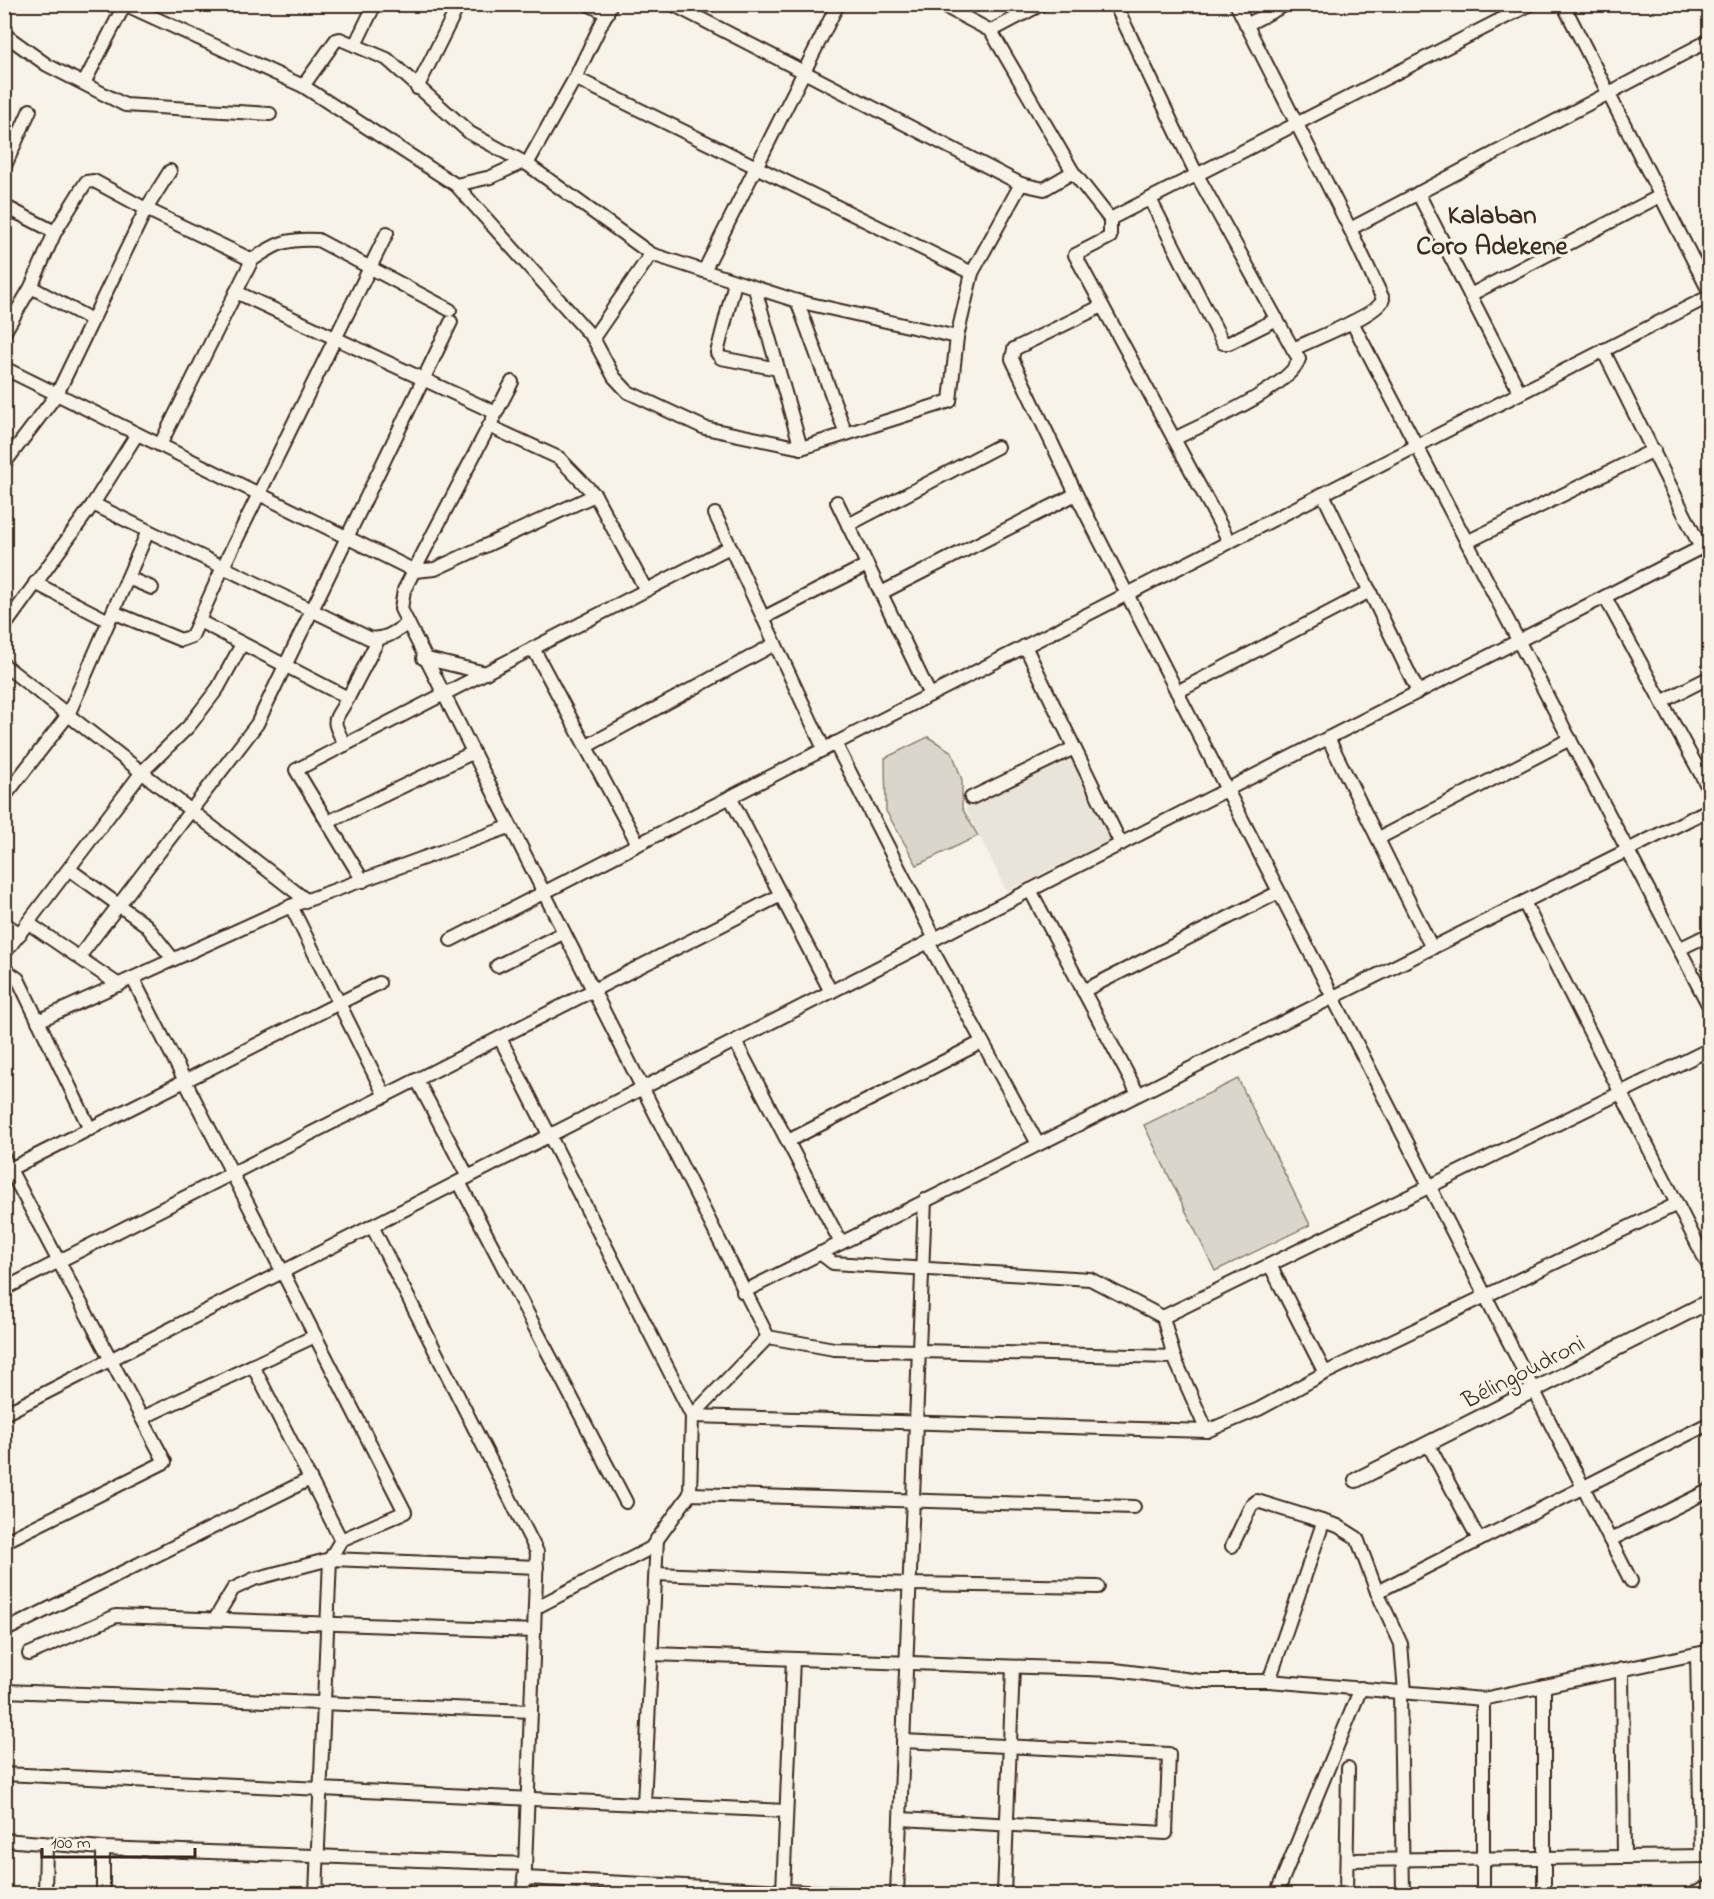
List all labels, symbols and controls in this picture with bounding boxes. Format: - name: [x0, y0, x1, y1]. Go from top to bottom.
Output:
- district label: Kalaban Coro Adekene: [1416, 197, 1569, 267]
- street label: Bélingoudroni: [1456, 1327, 1592, 1420]
- scale bar: [42, 1821, 195, 1859]
- text: 100 m: [51, 1831, 91, 1857]

